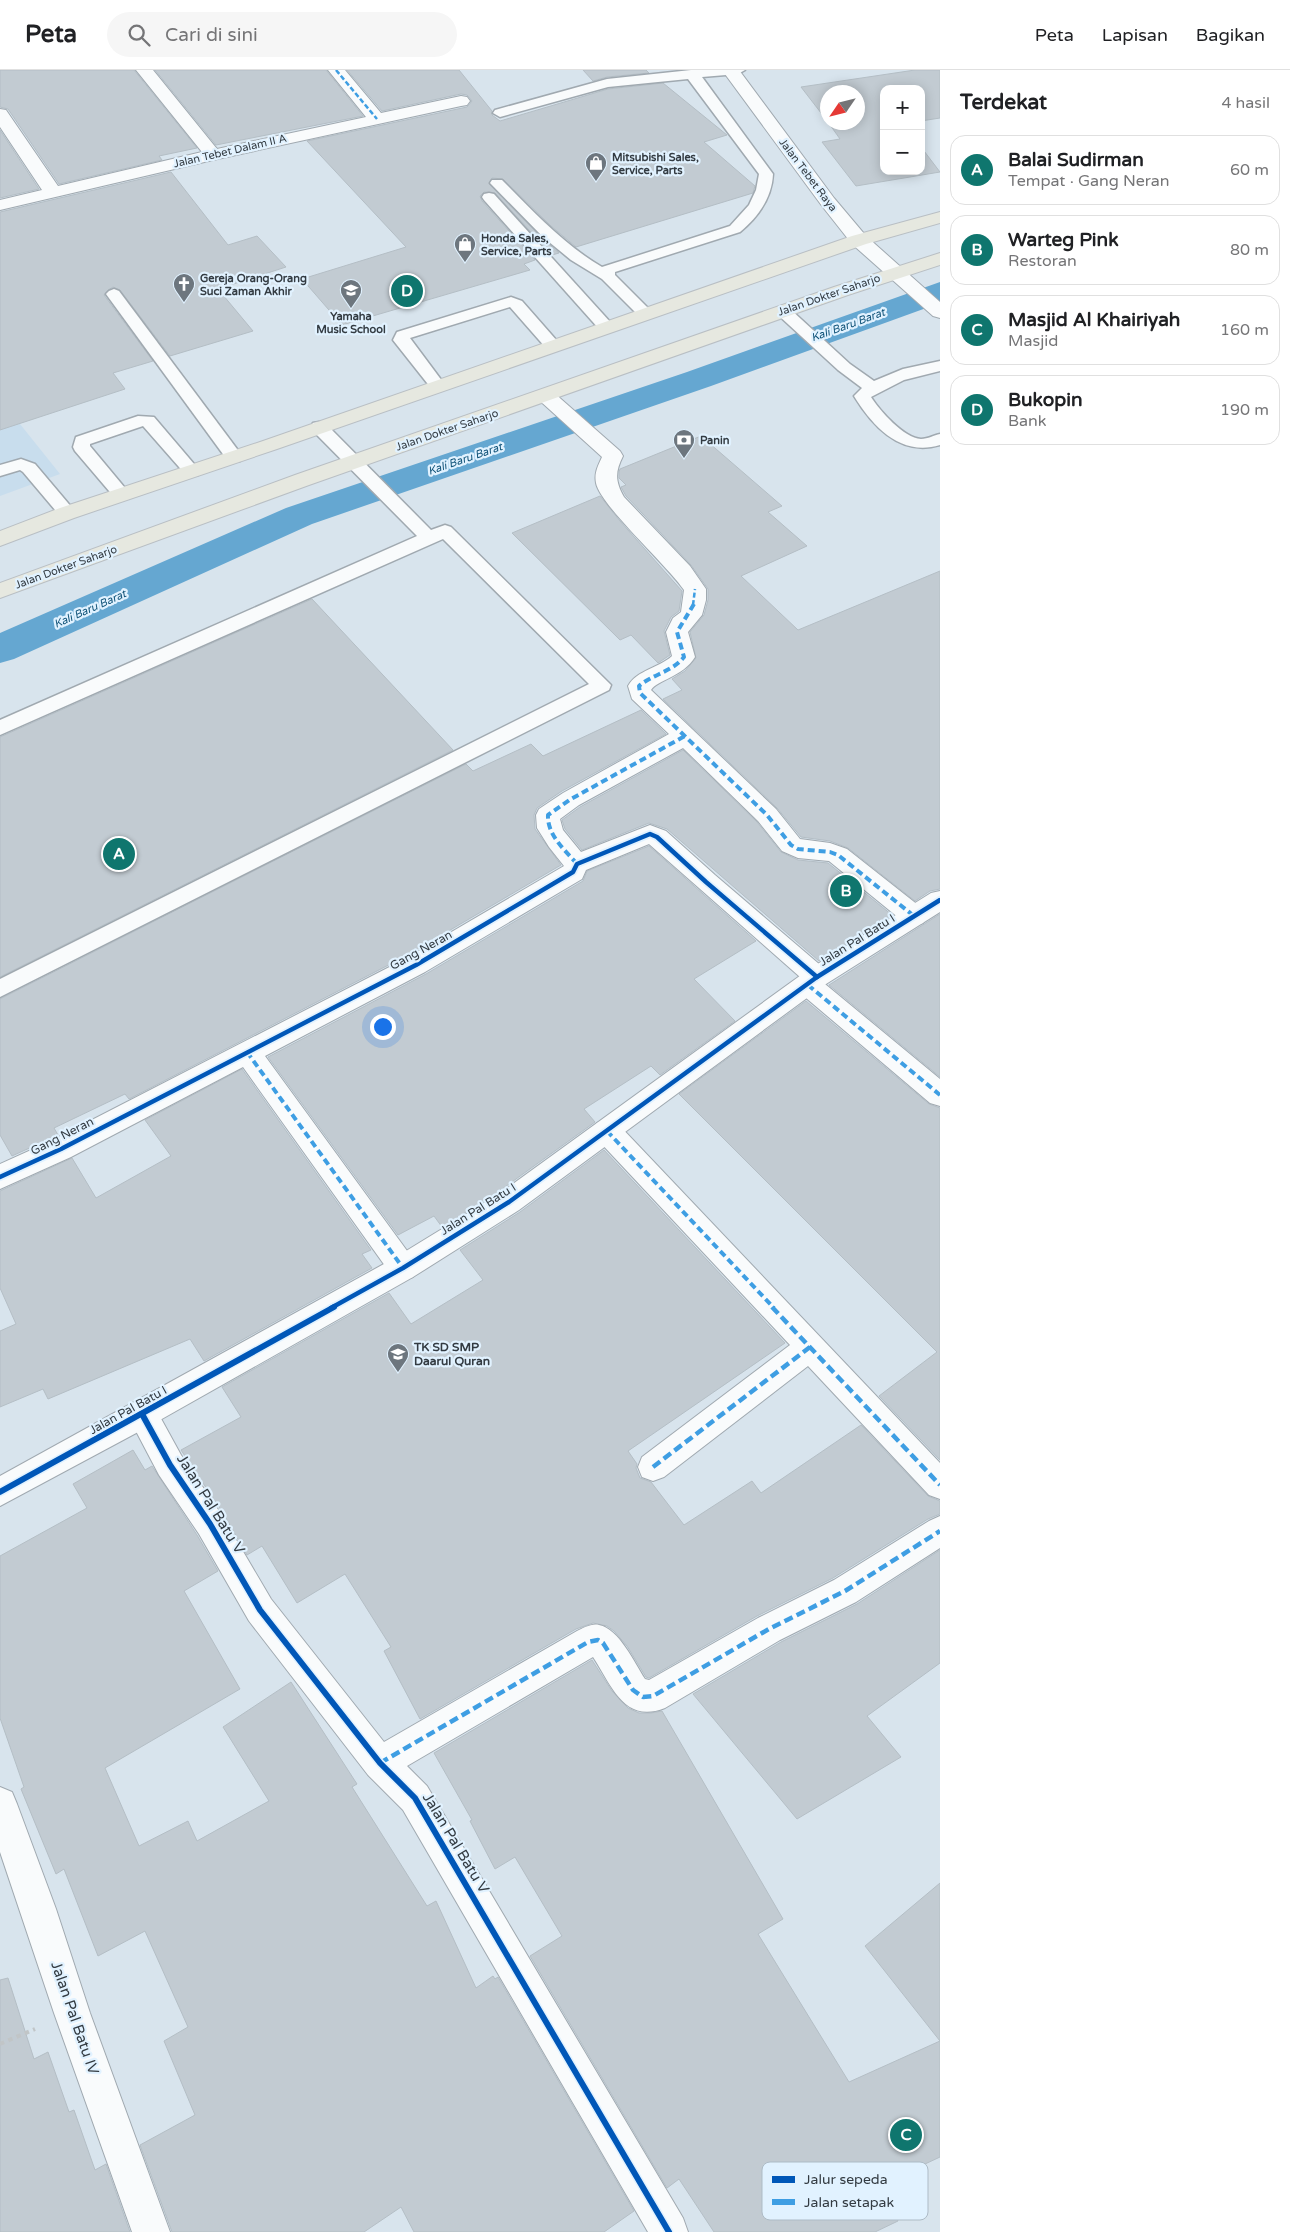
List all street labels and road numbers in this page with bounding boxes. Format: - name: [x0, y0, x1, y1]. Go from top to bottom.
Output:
- street label: Jalan Tebet Dalam II A: [172, 132, 288, 170]
- street label: Jalan Tebet Raya: [776, 136, 840, 214]
- street label: Jalan Dokter Saharjo: [776, 271, 882, 319]
- street label: Jalan Dokter Saharjo: [394, 406, 500, 454]
- street label: Jalan Dokter Saharjo: [13, 542, 119, 591]
- street label: Jalan Pal Batu I: [817, 911, 897, 969]
- street label: Gang Neran: [388, 927, 454, 973]
- street label: Gang Neran: [28, 1114, 96, 1158]
- street label: Jalan Pal Batu I: [438, 1180, 518, 1238]
- street label: Jalan Pal Batu I: [87, 1383, 169, 1437]
- street label: Jalan Pal Batu V: [173, 1451, 249, 1558]
- street label: Jalan Pal Batu V: [419, 1789, 493, 1897]
- street label: Jalan Pal Batu IV: [47, 1959, 103, 2077]

